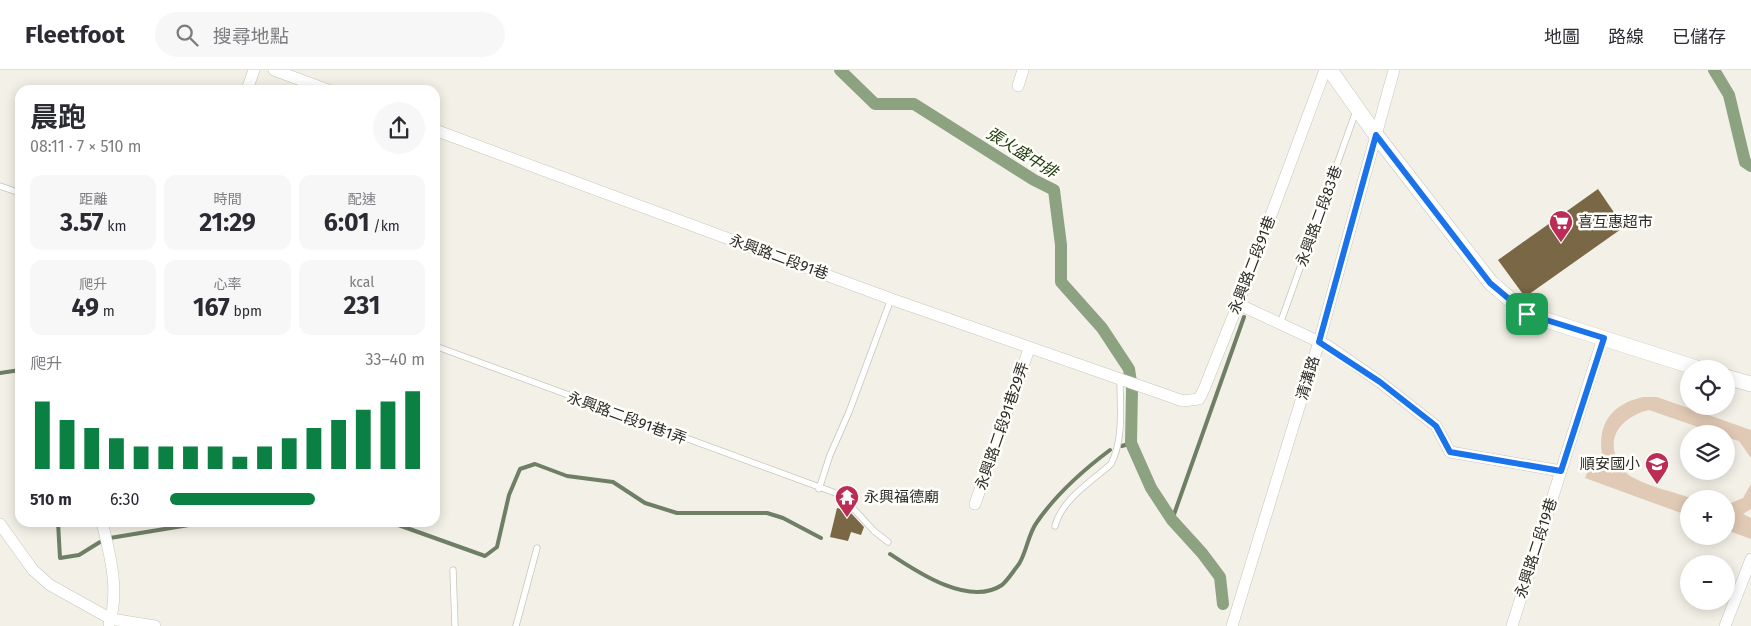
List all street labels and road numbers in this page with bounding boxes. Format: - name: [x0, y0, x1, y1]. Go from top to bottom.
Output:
- street label: 永興路二段83巷: [1292, 163, 1346, 269]
- street label: 永興路二段91巷: [1225, 213, 1279, 317]
- street label: 永興路二段91巷: [727, 231, 831, 283]
- street label: 清溝路: [1293, 354, 1323, 402]
- street label: 永興路二段91巷29弄: [972, 360, 1032, 492]
- street label: 永興路二段91巷1弄: [565, 388, 689, 448]
- street label: 永興路二段19巷: [1511, 496, 1561, 600]

